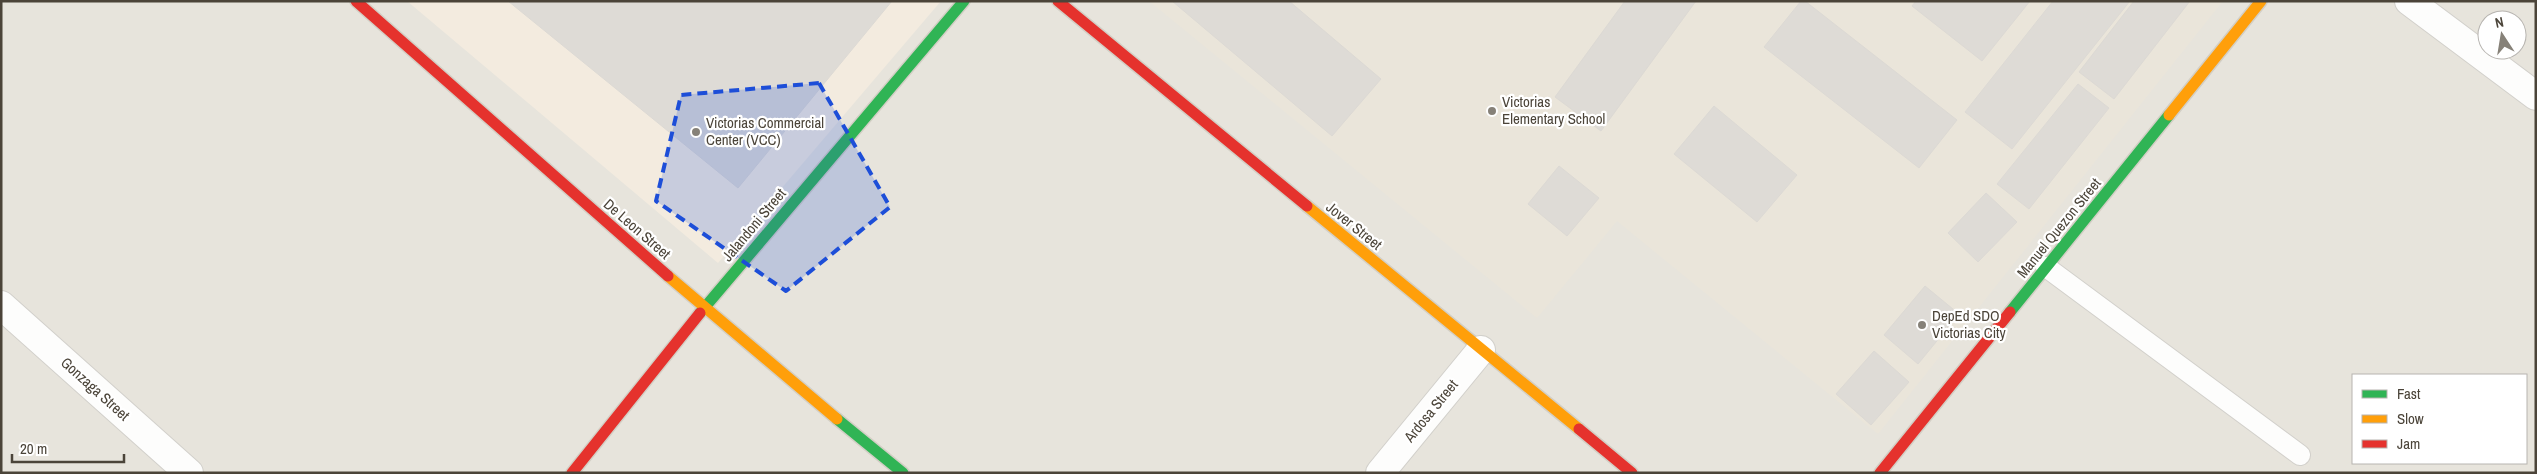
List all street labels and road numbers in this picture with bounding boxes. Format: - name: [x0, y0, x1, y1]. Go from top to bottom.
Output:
- street label: Manuel Quezon Street: [2012, 173, 2106, 282]
- street label: Jalandoni Street: [717, 183, 791, 266]
- street label: De Leon Street: [599, 194, 676, 264]
- street label: Jover Street: [1322, 197, 1387, 255]
- street label: Gonzaga Street: [56, 352, 135, 426]
- street label: Ardosa Street: [1398, 374, 1463, 447]

